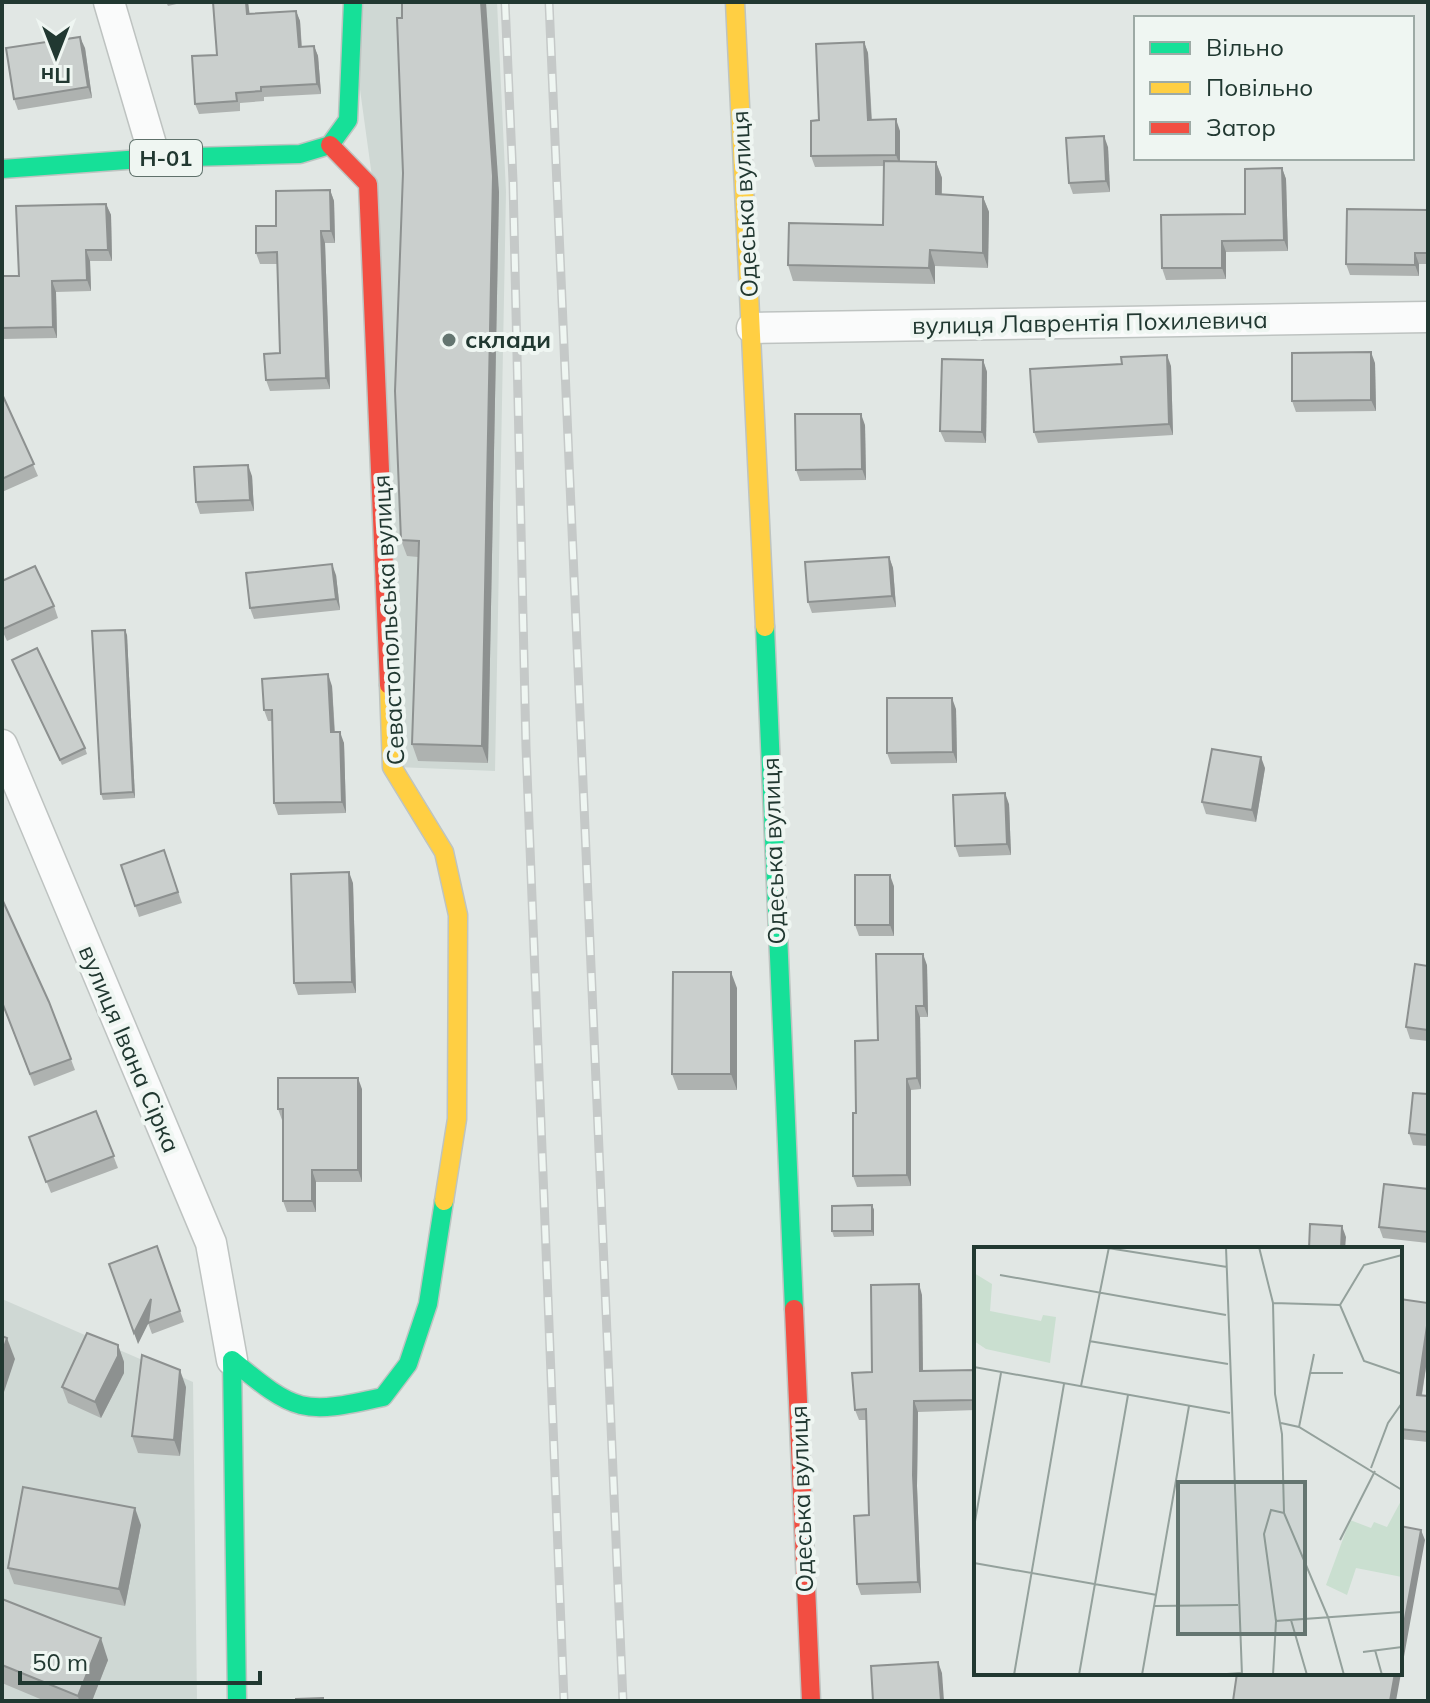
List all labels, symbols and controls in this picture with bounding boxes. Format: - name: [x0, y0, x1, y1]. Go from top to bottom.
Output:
- north arrow: [16, 16, 96, 96]
- legend: [1134, 16, 1414, 160]
- text: Вільно: [1206, 32, 1284, 62]
- text: Пн: [41, 62, 71, 90]
- text: Повільно: [1206, 72, 1313, 102]
- street label: Одеська вулиця: [724, 110, 764, 298]
- text: Затор: [1206, 112, 1276, 142]
- road number: Н-01: [130, 140, 202, 176]
- street label: вулиця Лаврентія Похилевича: [912, 304, 1268, 340]
- place label: склади: [465, 324, 551, 354]
- marker: склади: [440, 331, 458, 349]
- street label: Севастопольська вулиця: [365, 474, 411, 766]
- street label: Одеська вулиця: [755, 757, 791, 945]
- street label: вулиця Івана Сірка: [73, 940, 187, 1157]
- inset map: [974, 1247, 1402, 1675]
- street label: Одеська вулиця: [783, 1405, 819, 1593]
- scale bar: [20, 1635, 260, 1685]
- text: 50 m: [32, 1647, 88, 1677]

